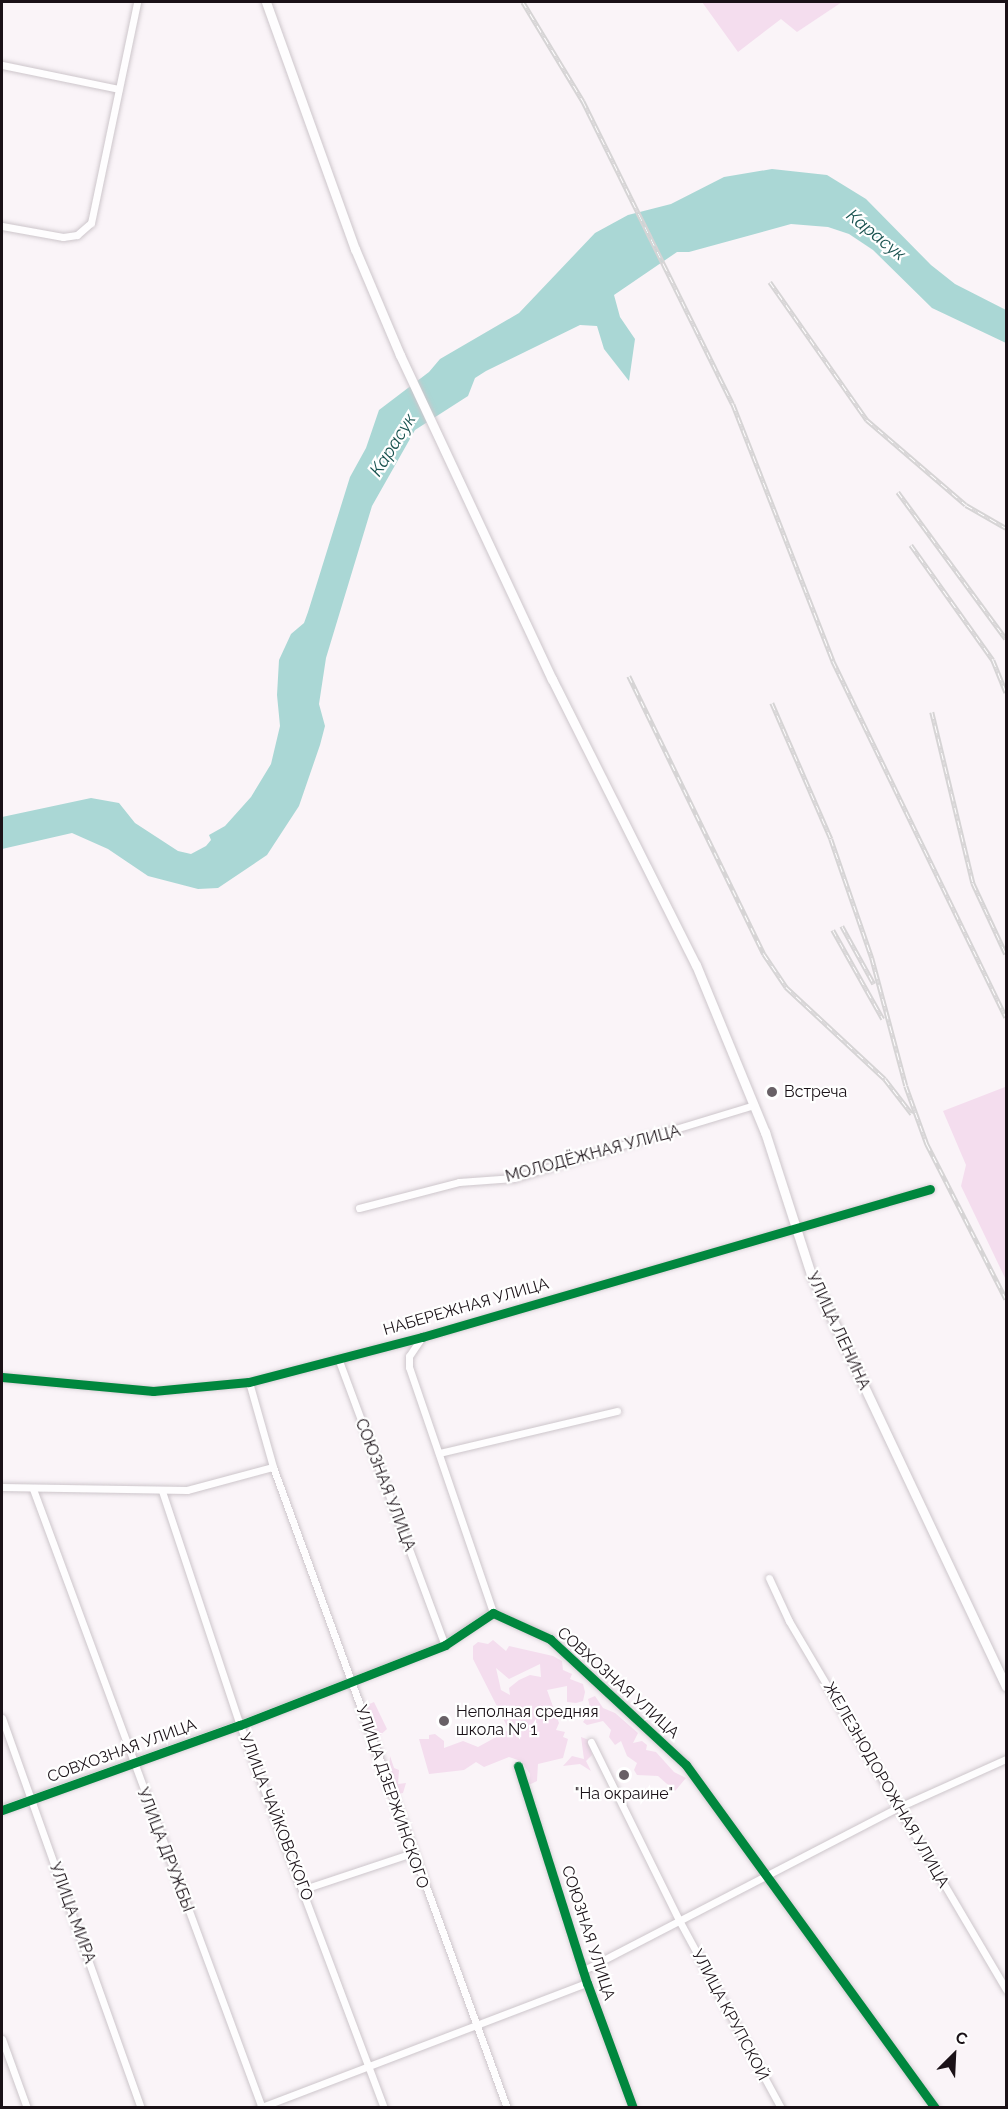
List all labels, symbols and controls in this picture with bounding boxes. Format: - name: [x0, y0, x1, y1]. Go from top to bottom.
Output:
- water label: Карасук: [842, 205, 910, 265]
- water label: Карасук: [365, 410, 421, 480]
- place label: Встреча: [784, 1082, 847, 1102]
- marker: Встреча: [765, 1085, 779, 1099]
- street label: МОЛОДЁЖНАЯ УЛИЦА: [503, 1121, 683, 1187]
- street label: УЛИЦА ЛЕНИНА: [802, 1269, 874, 1393]
- street label: НАБЕРЕЖНАЯ УЛИЦА: [381, 1274, 551, 1340]
- street label: СОЮЗНАЯ УЛИЦА: [351, 1416, 419, 1554]
- street label: СОВХОЗНАЯ УЛИЦА: [553, 1623, 683, 1743]
- street label: ЖЕЛЕЗНОДОРОЖНАЯ УЛИЦА: [819, 1679, 953, 1891]
- place label: Неполная средняя школа № 1: [456, 1702, 598, 1740]
- street label: УЛИЦА ДЗЕРЖИНСКОГО: [352, 1703, 432, 1891]
- marker: Неполная средняя школа № 1: [437, 1714, 451, 1728]
- street label: СОВХОЗНАЯ УЛИЦА: [45, 1715, 199, 1787]
- street label: УЛИЦА ЧАЙКОВСКОГО: [235, 1730, 317, 1904]
- marker: "На окраине": [617, 1768, 631, 1782]
- place label: "На окраине": [575, 1784, 673, 1804]
- street label: УЛИЦА ДРУЖБЫ: [132, 1785, 198, 1915]
- street label: УЛИЦА МИРА: [45, 1860, 99, 1966]
- street label: СОЮЗНАЯ УЛИЦА: [557, 1863, 619, 2003]
- street label: УЛИЦА КРУПСКОЙ: [687, 1946, 773, 2084]
- north arrow: [924, 2025, 984, 2085]
- text: С: [953, 2027, 970, 2049]

